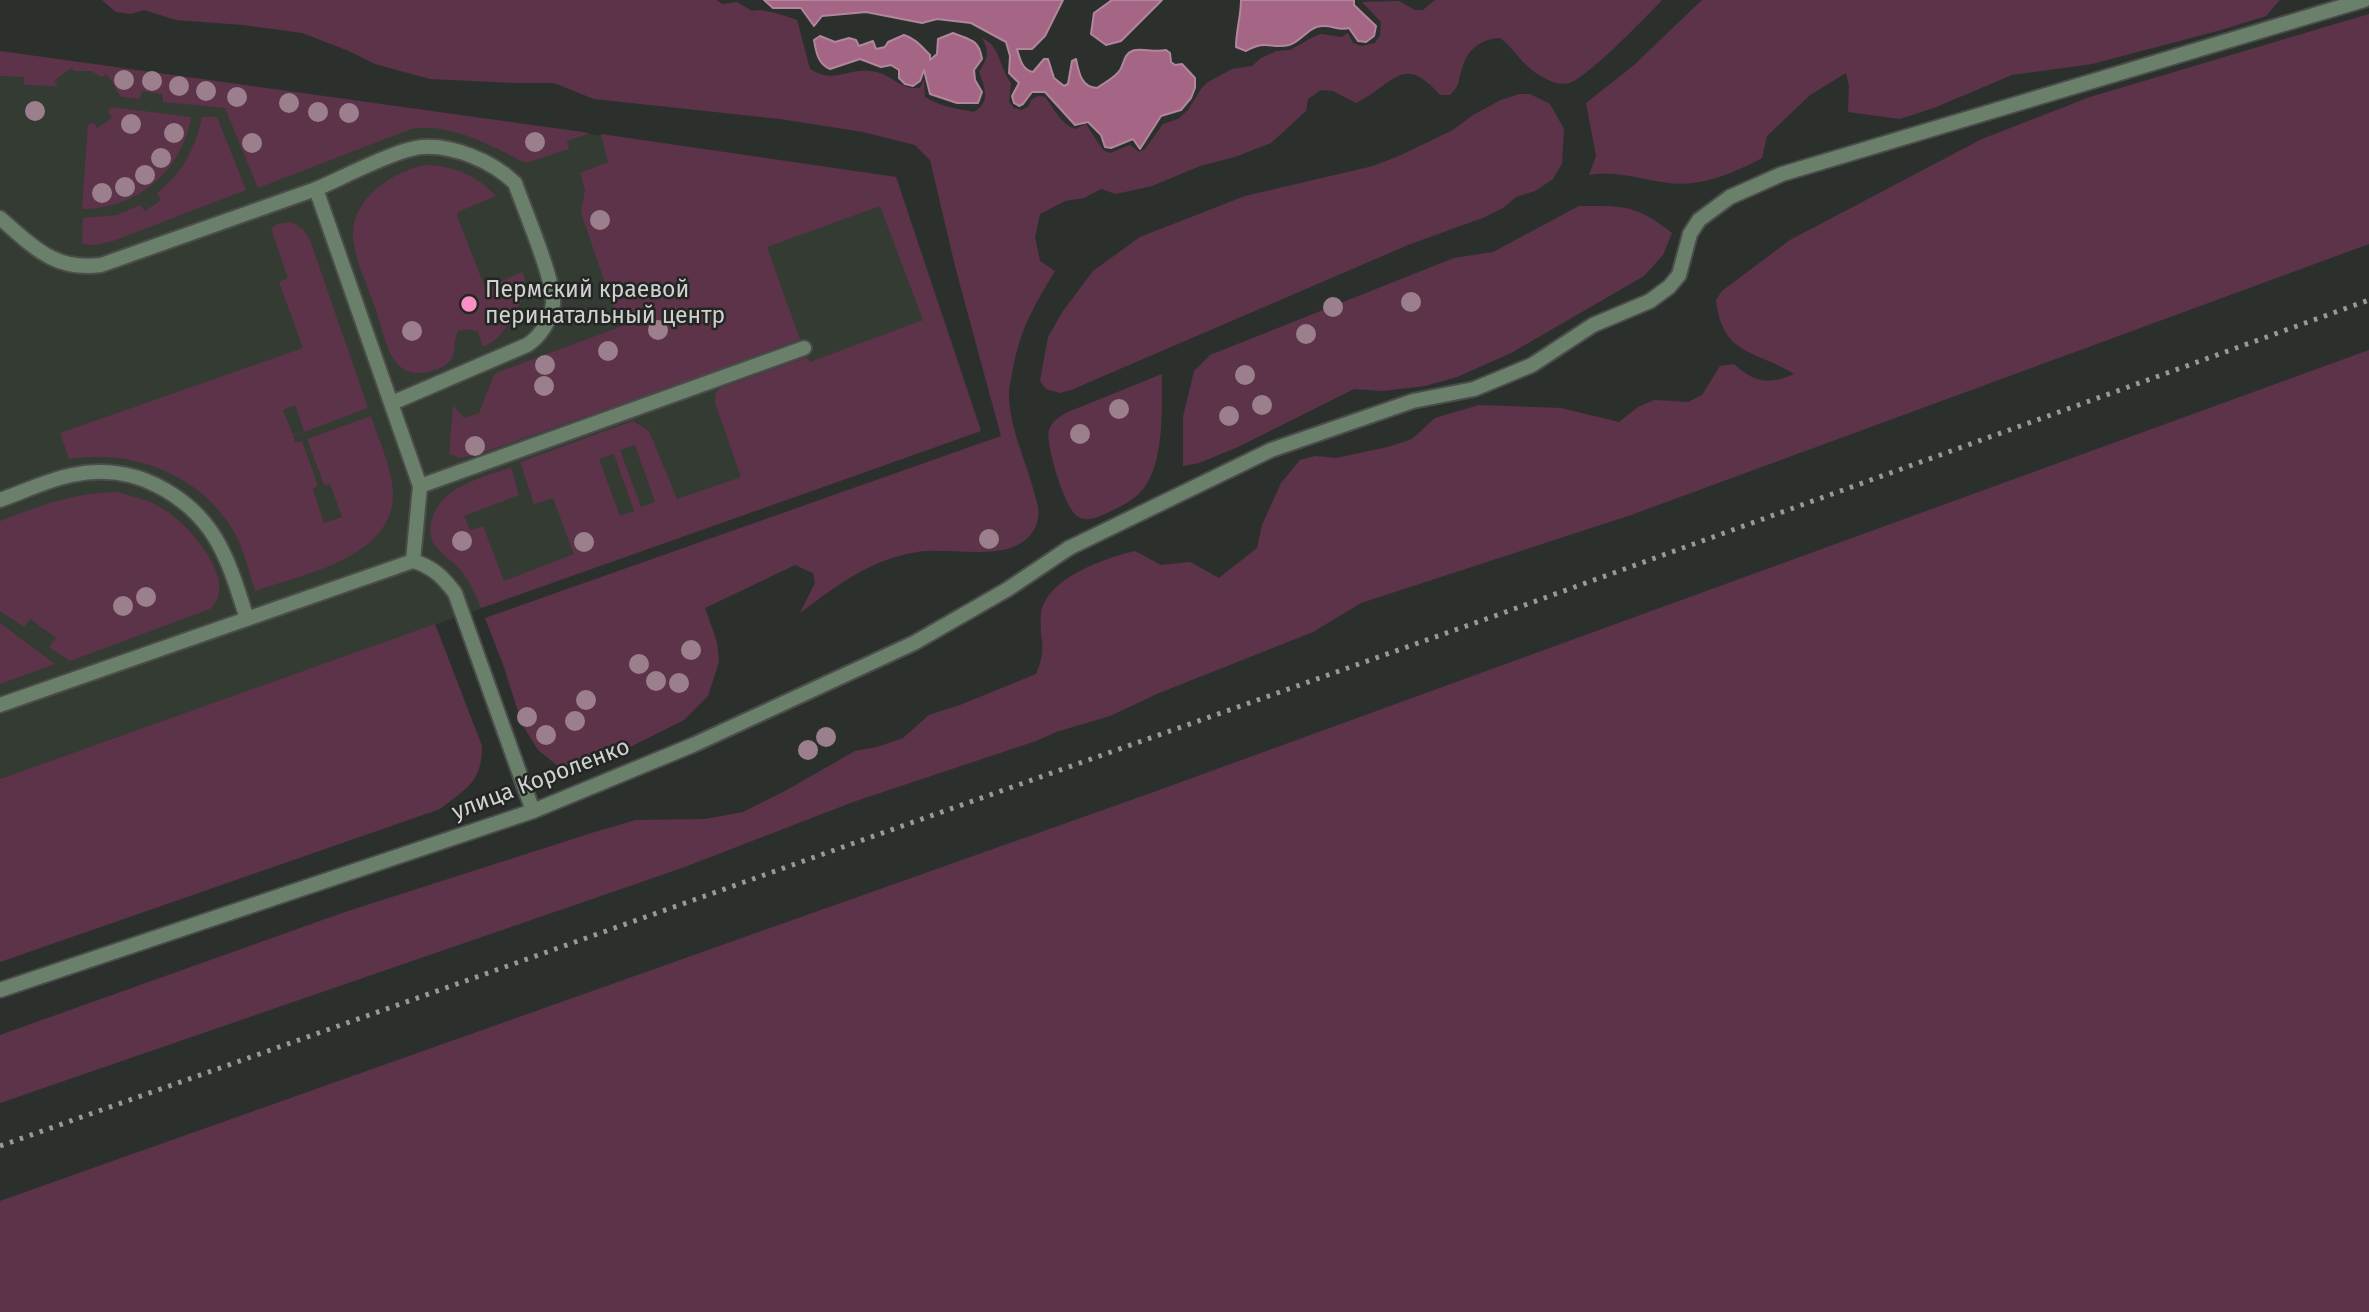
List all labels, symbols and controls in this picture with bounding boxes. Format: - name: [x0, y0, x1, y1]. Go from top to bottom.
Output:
- place label: Пермский краевой перинатальный центр: [485, 277, 725, 331]
- marker: Пермский краевой перинатальный центр: [459, 294, 479, 314]
- street label: улица Короленко: [448, 733, 634, 827]

